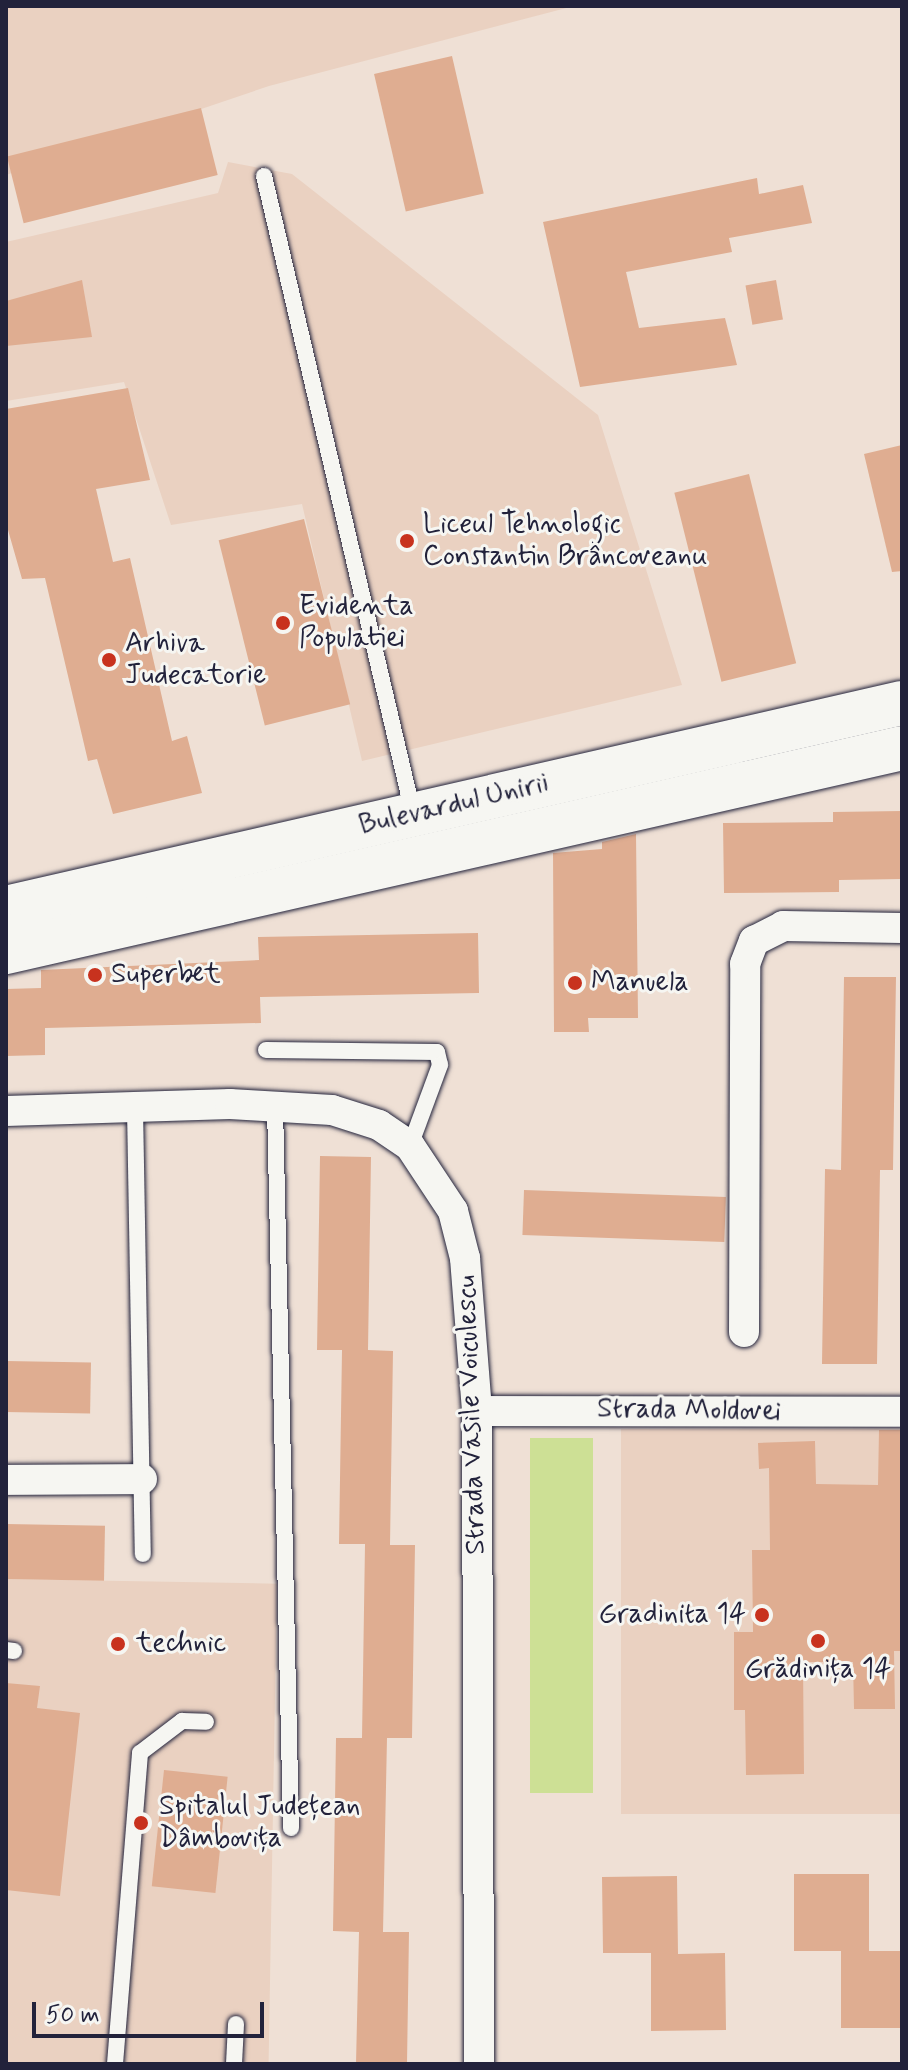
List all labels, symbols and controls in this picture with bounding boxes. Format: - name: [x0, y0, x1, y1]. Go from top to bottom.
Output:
- place label: Liceul Tehnologic Constantin Brâncoveanu: [423, 508, 706, 574]
- marker: Liceul Tehnologic Constantin Brâncoveanu: [398, 532, 416, 550]
- place label: Evidenta Populatiei: [299, 590, 414, 656]
- marker: Evidenta Populatiei: [274, 614, 292, 632]
- place label: Arhiva Judecatorie: [125, 627, 266, 693]
- marker: Arhiva Judecatorie: [100, 651, 118, 669]
- street label: Bulevardul Unirii: [355, 767, 553, 843]
- place label: Superbet: [111, 958, 221, 992]
- marker: Superbet: [86, 966, 104, 984]
- place label: Manuela: [591, 966, 689, 1000]
- marker: Manuela: [566, 974, 584, 992]
- street label: Strada Vasile Voiculescu: [450, 1273, 494, 1557]
- street label: Strada Moldovei: [595, 1393, 783, 1429]
- place label: Gradinita 14: [598, 1598, 746, 1632]
- marker: Gradinita 14: [753, 1606, 771, 1624]
- place label: technic: [136, 1627, 226, 1661]
- marker: Grădinița 14: [809, 1632, 827, 1650]
- marker: technic: [107, 1633, 129, 1655]
- place label: Grădinița 14: [745, 1653, 891, 1687]
- place label: Spitalul Județean Dâmbovița: [159, 1790, 363, 1856]
- marker: Spitalul Județean Dâmbovița: [130, 1812, 152, 1834]
- scale bar: [36, 1986, 268, 2036]
- text: 50 m: [46, 2000, 100, 2031]

